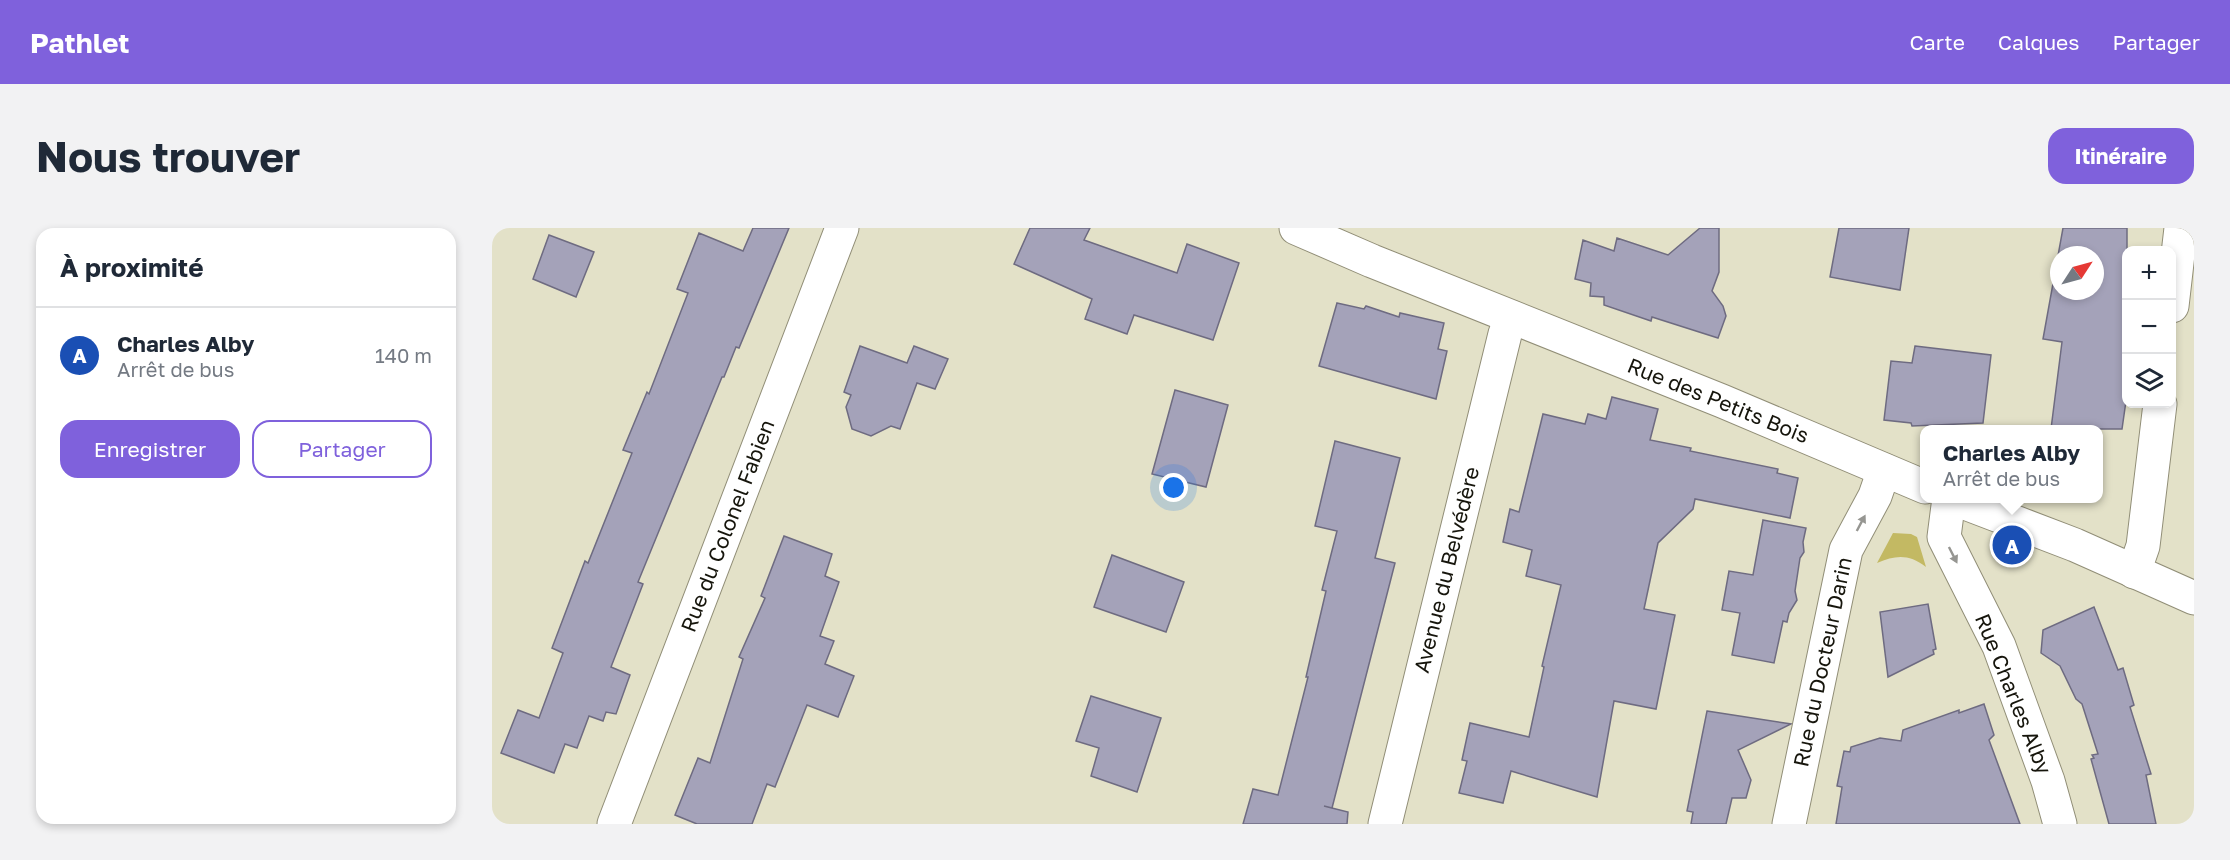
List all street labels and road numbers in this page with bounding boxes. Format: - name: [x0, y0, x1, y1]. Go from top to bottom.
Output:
- street label: Rue des Petits Bois: [1624, 352, 1813, 448]
- street label: Rue du Colonel Fabien: [675, 416, 780, 636]
- street label: Avenue du Belvédère: [1408, 464, 1484, 676]
- street label: Rue du Docteur Darin: [1787, 555, 1857, 769]
- street label: Rue Charles Alby: [1970, 610, 2058, 778]

